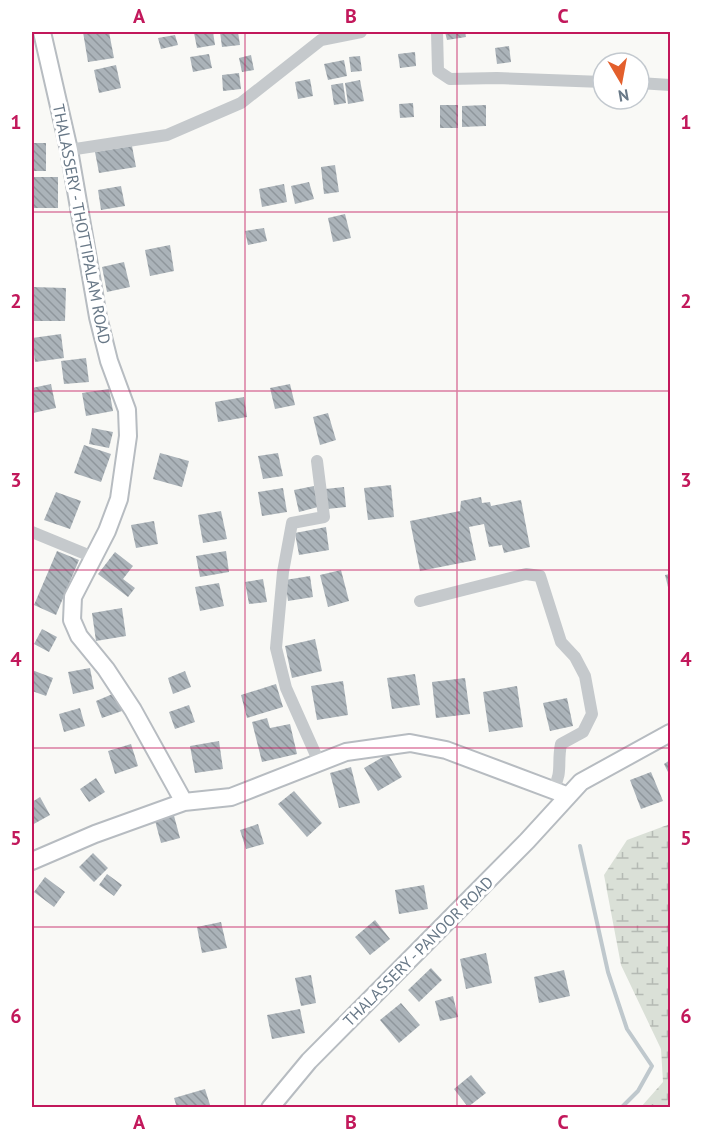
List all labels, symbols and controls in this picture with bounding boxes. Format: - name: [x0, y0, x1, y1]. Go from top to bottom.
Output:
- text: A: [133, 3, 146, 29]
- text: B: [345, 3, 357, 29]
- text: C: [557, 3, 569, 29]
- north arrow: [591, 51, 651, 111]
- text: N: [617, 85, 631, 107]
- street label: THALASSERY - THOTTIPALAM ROAD: [49, 102, 115, 346]
- text: 1: [10, 109, 22, 135]
- text: 1: [680, 109, 692, 135]
- text: 2: [10, 288, 22, 314]
- text: 2: [680, 288, 692, 314]
- text: 3: [10, 467, 22, 493]
- text: 3: [680, 467, 692, 493]
- text: 4: [10, 646, 22, 672]
- text: 4: [680, 646, 692, 672]
- text: 5: [10, 825, 22, 851]
- text: 5: [680, 825, 692, 851]
- street label: THALASSERY - PANOOR ROAD: [339, 872, 497, 1030]
- text: 6: [10, 1003, 22, 1029]
- text: 6: [680, 1003, 692, 1029]
- text: A: [133, 1109, 146, 1135]
- text: B: [345, 1109, 357, 1135]
- text: C: [557, 1109, 569, 1135]

